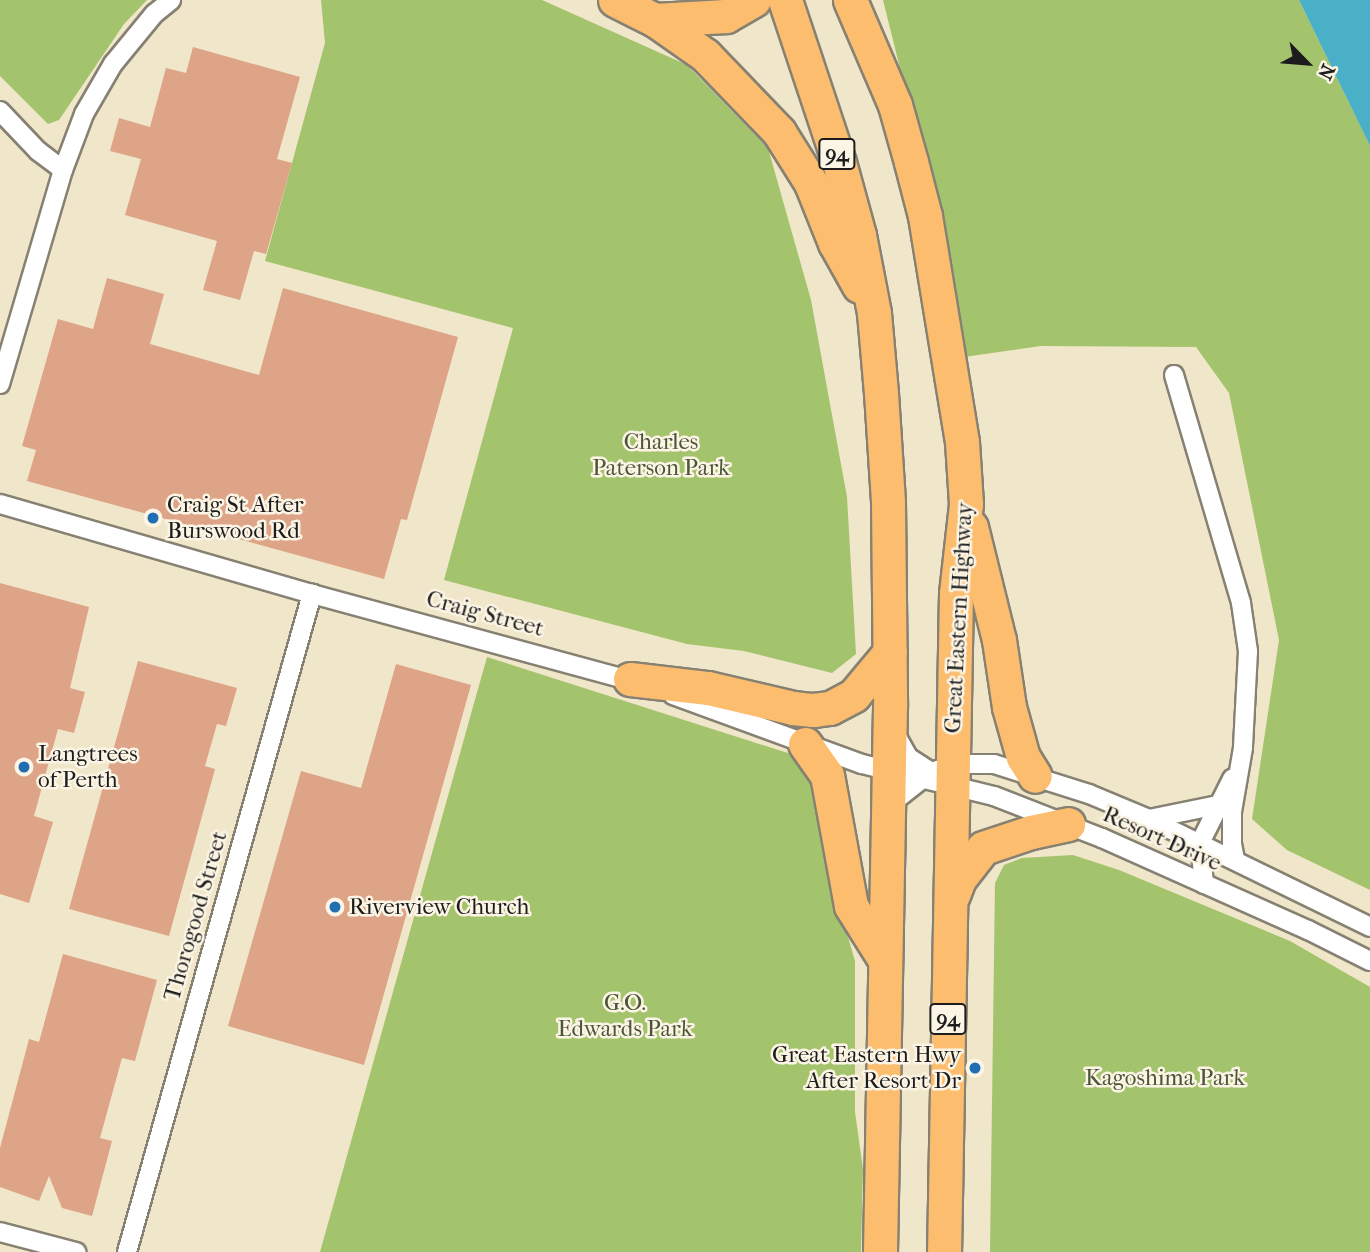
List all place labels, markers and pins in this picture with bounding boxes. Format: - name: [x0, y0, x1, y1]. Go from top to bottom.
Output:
- place label: Craig St After Burswood Rd: [167, 491, 304, 545]
- marker: Craig St After Burswood Rd: [145, 510, 161, 526]
- place label: Langtrees of Perth: [38, 740, 138, 794]
- marker: Langtrees of Perth: [16, 759, 32, 775]
- place label: Riverview Church: [349, 893, 529, 921]
- marker: Riverview Church: [327, 899, 343, 915]
- place label: Great Eastern Hwy After Resort Dr: [772, 1041, 961, 1095]
- marker: Great Eastern Hwy After Resort Dr: [967, 1060, 983, 1076]

